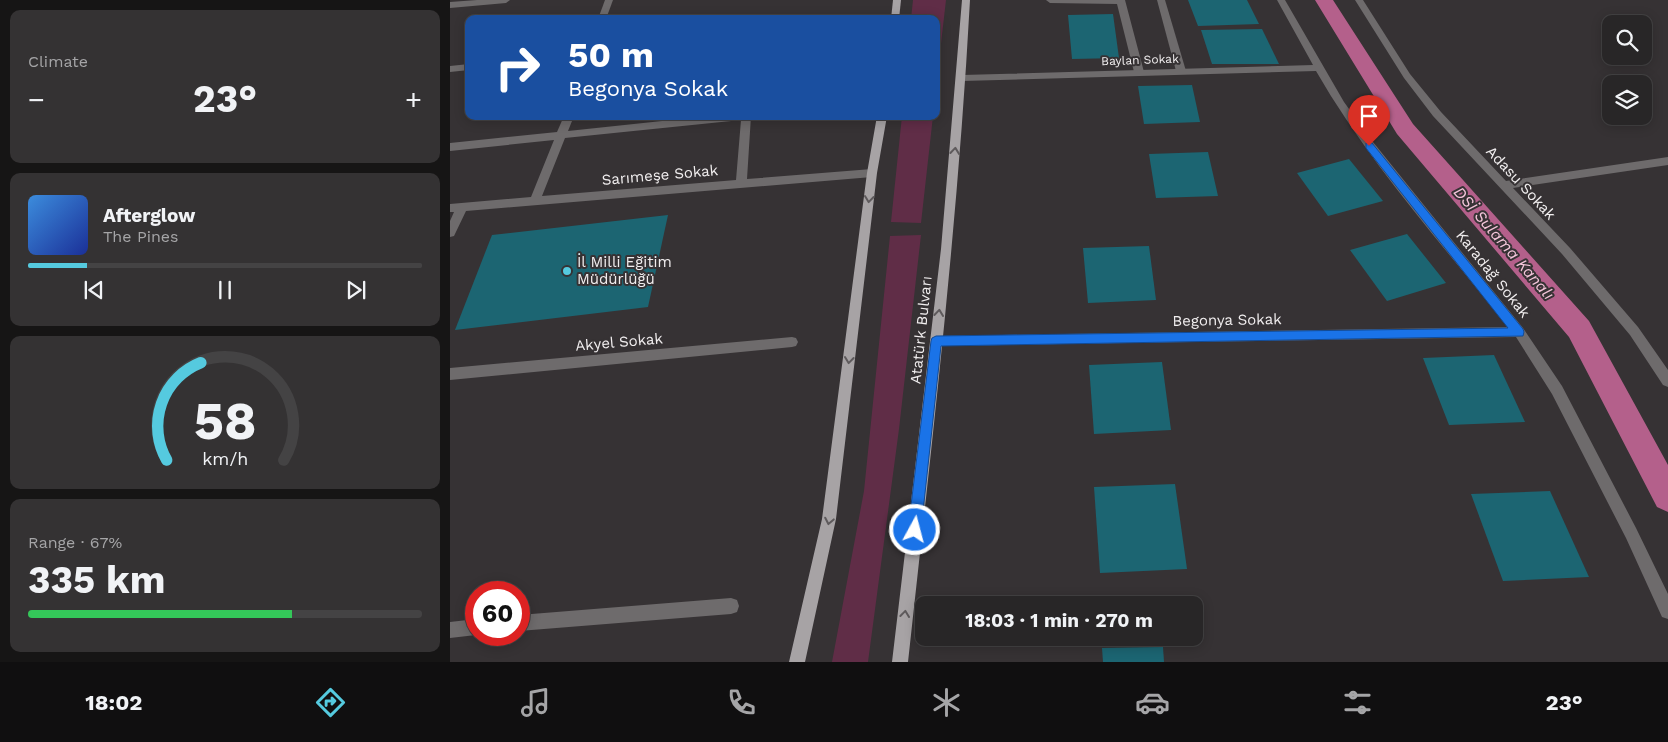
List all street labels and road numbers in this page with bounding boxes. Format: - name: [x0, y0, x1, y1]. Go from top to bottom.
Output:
- street label: Baylan Sokak: [1101, 52, 1179, 68]
- street label: Adasu Sokak: [1482, 143, 1560, 224]
- street label: Sarımeşe Sokak: [601, 161, 719, 189]
- street label: Karadağ Sokak: [1452, 227, 1534, 322]
- street label: Atatürk Bulvarı: [906, 275, 936, 385]
- street label: Begonya Sokak: [1172, 310, 1282, 330]
- street label: Akyel Sokak: [574, 329, 664, 355]

